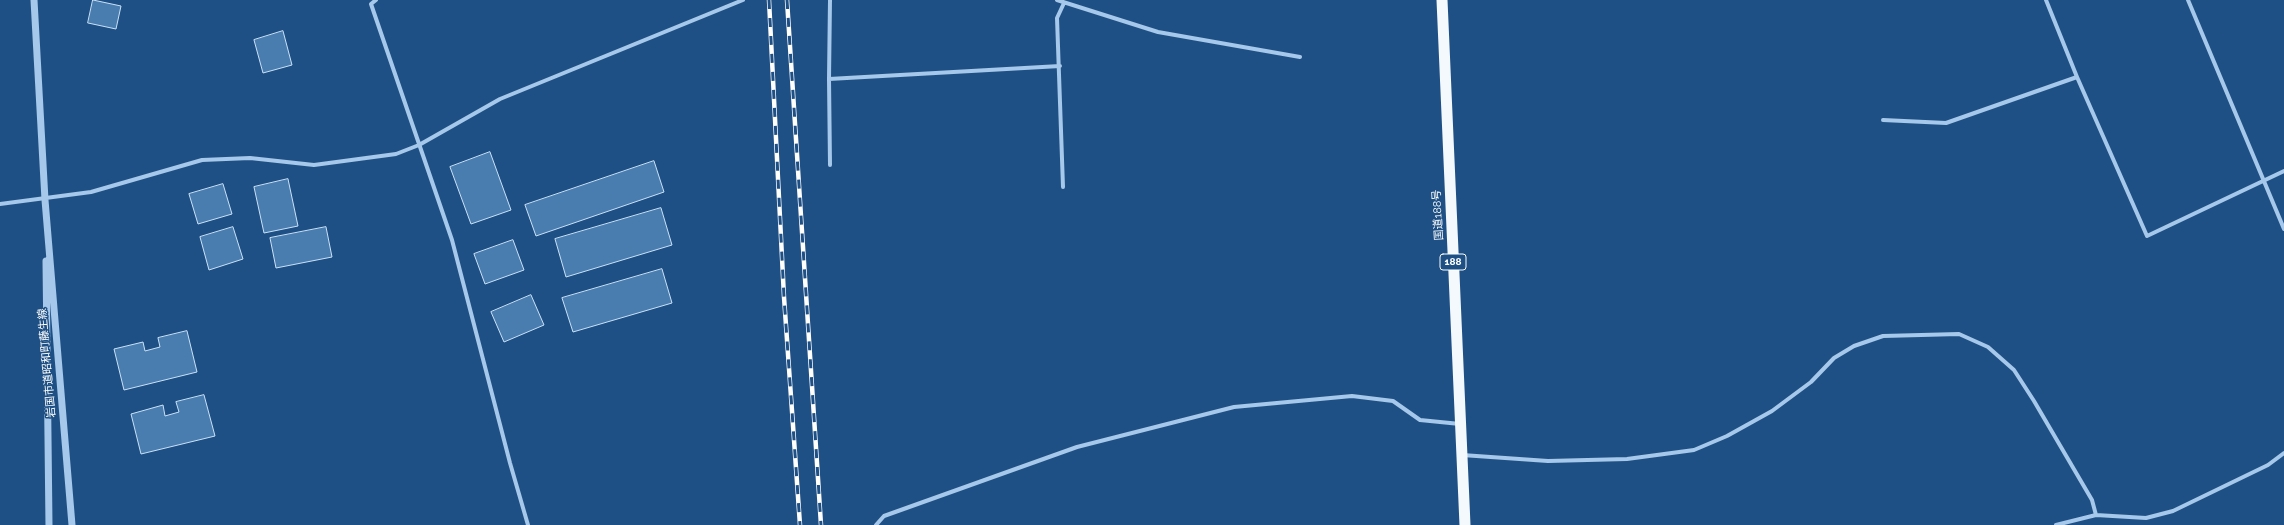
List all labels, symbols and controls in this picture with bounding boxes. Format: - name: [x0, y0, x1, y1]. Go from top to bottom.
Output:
- street label: 国道188号: [1430, 189, 1446, 241]
- road number: 188: [1440, 254, 1466, 270]
- street label: 岩国市道昭和町藤生線: [36, 308, 58, 418]

